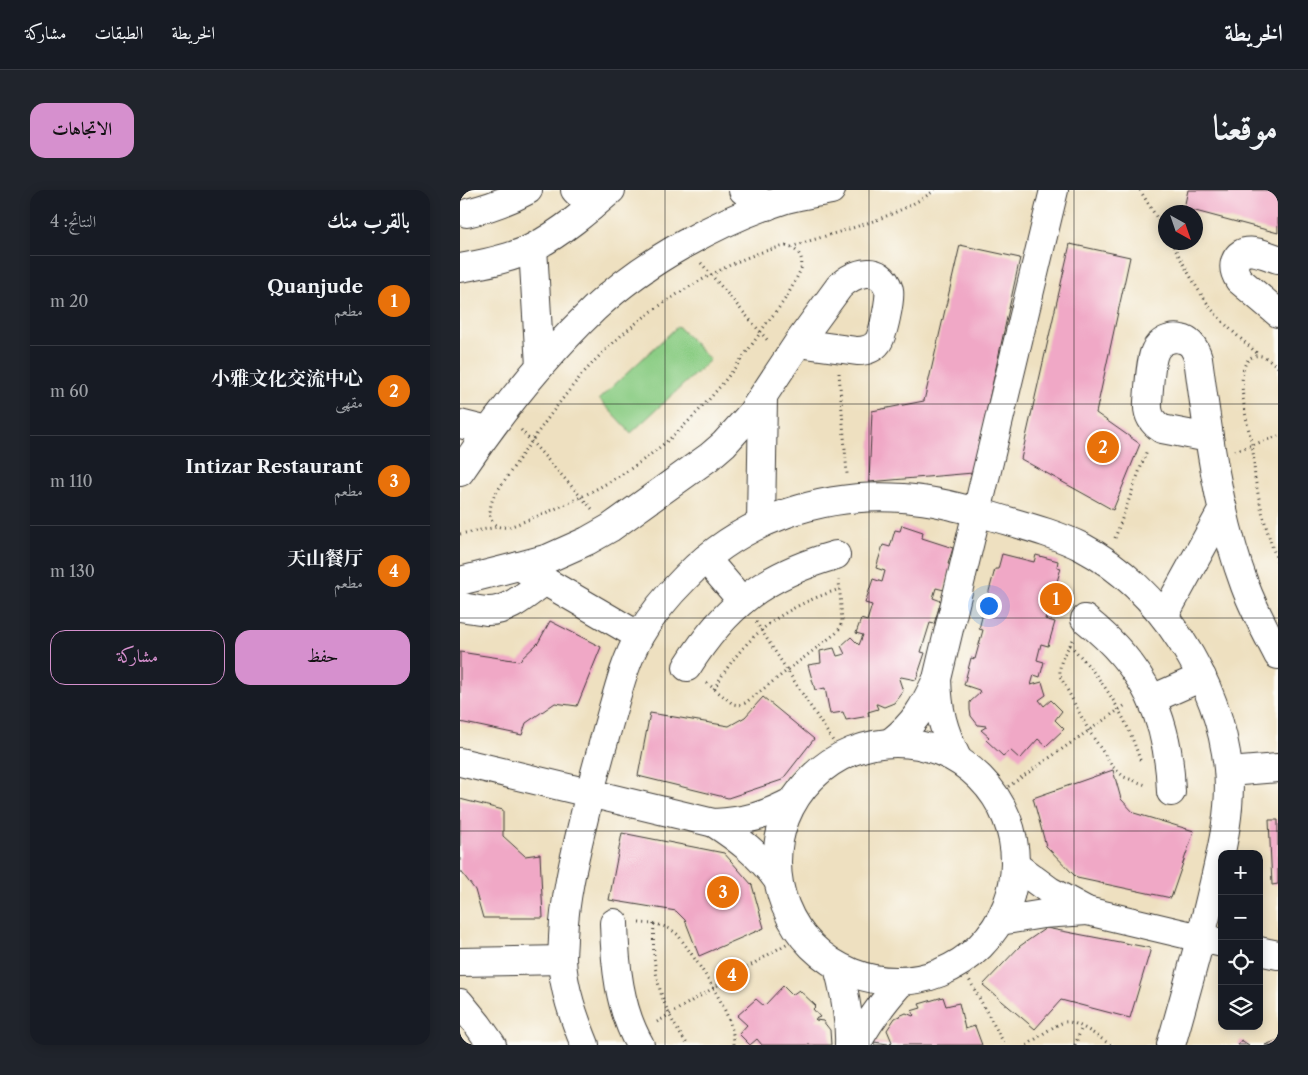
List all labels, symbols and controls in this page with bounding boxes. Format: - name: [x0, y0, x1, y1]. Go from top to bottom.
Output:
- text: الخريطة: [1225, 18, 1283, 47]
- text: مشاركة: [25, 22, 66, 44]
- text: الطبقات: [94, 22, 143, 44]
- text: الخريطة: [171, 22, 215, 44]
- button: الاتجاهات: [30, 103, 134, 158]
- text: موقعنا: [1213, 105, 1278, 148]
- north arrow: [1158, 205, 1203, 250]
- text: بالقرب منك: [327, 208, 410, 233]
- text: النتائج: 4: [50, 211, 96, 231]
- text: Quanjude: [267, 275, 363, 298]
- text: 20 m: [50, 291, 89, 311]
- text: 1: [390, 291, 398, 311]
- text: مطعم: [334, 300, 363, 320]
- text: 小雅文化交流中心: [211, 367, 363, 390]
- text: 60 m: [50, 381, 89, 401]
- text: 2: [389, 381, 399, 401]
- text: مقهى: [335, 392, 363, 412]
- pin: 2: [1087, 428, 1119, 466]
- text: Intizar Restaurant: [186, 455, 363, 478]
- text: 110 m: [50, 471, 93, 491]
- text: 3: [389, 471, 399, 491]
- text: مطعم: [334, 480, 363, 500]
- text: 天山餐厅: [287, 547, 363, 570]
- text: 130 m: [50, 561, 95, 581]
- text: 4: [389, 561, 399, 581]
- text: مطعم: [334, 572, 363, 592]
- pin: 1: [1040, 580, 1072, 618]
- your location: [976, 593, 1002, 619]
- button: مشاركة: [50, 630, 225, 685]
- button: حفظ: [235, 630, 410, 685]
- map controls: [1218, 850, 1263, 1030]
- button: +: [1218, 850, 1263, 895]
- pin: 3: [707, 873, 739, 911]
- button: −: [1218, 895, 1263, 940]
- button: locate: [1218, 940, 1263, 985]
- pin: 4: [716, 956, 748, 994]
- button: layers: [1218, 985, 1263, 1030]

